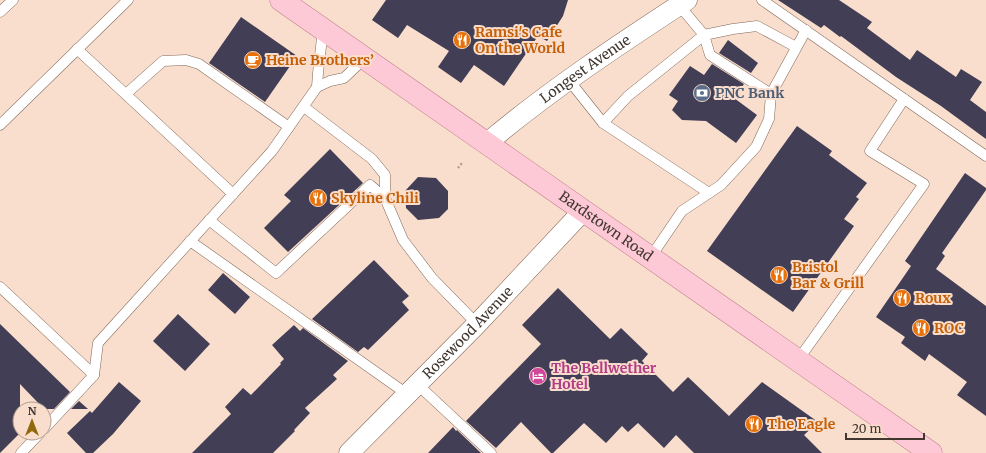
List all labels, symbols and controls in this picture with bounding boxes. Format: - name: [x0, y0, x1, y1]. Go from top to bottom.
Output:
- place label: Ramsi's Cafe On the World: [475, 23, 566, 57]
- restaurant icon: Ramsi's Cafe On the World: [452, 30, 472, 50]
- street label: Longest Avenue: [536, 31, 634, 107]
- cafe icon: Heine Brothers’: [243, 50, 263, 70]
- place label: Heine Brothers’: [266, 51, 374, 69]
- bank icon: PNC Bank: [692, 83, 712, 103]
- place label: PNC Bank: [715, 84, 785, 102]
- street label: Bardstown Road: [556, 187, 657, 266]
- restaurant icon: Skyline Chili: [308, 188, 328, 208]
- place label: Skyline Chili: [331, 189, 419, 207]
- place label: Bristol Bar & Grill: [792, 258, 865, 292]
- restaurant icon: Bristol Bar & Grill: [769, 265, 789, 285]
- street label: Rosewood Avenue: [419, 283, 517, 383]
- restaurant icon: Roux: [892, 288, 912, 308]
- place label: Roux: [915, 289, 951, 307]
- restaurant icon: ROC: [911, 318, 931, 338]
- place label: ROC: [934, 319, 964, 337]
- place label: The Bellwether Hotel: [551, 359, 657, 393]
- hotel icon: The Bellwether Hotel: [528, 366, 548, 386]
- north arrow: [12, 401, 52, 441]
- text: N: [28, 404, 37, 418]
- restaurant icon: The Eagle: [744, 414, 764, 434]
- place label: The Eagle: [767, 415, 836, 433]
- scale bar: [846, 415, 924, 441]
- text: 20 m: [852, 421, 881, 436]

